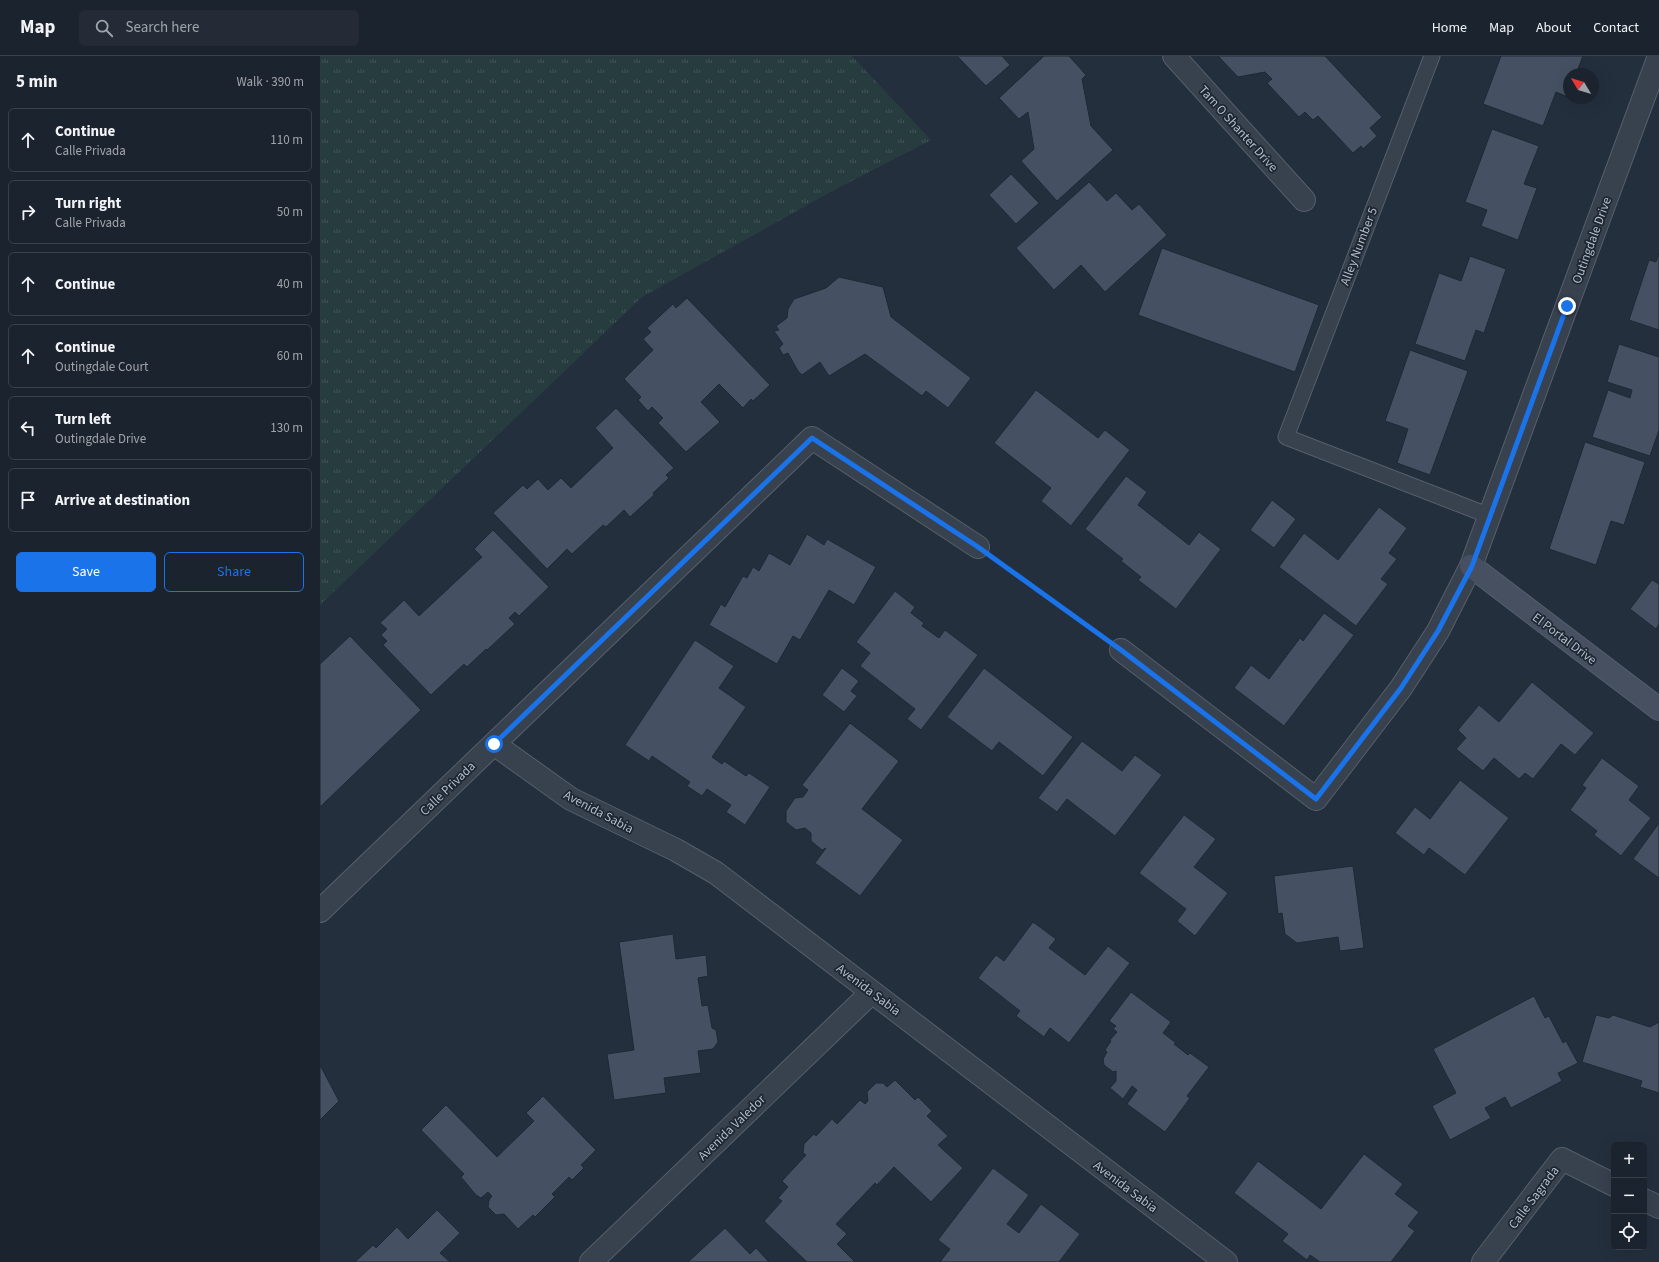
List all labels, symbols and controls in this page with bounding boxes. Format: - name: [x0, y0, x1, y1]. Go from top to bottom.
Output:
- search box: [79, 10, 359, 46]
- text: Map: [20, 14, 55, 41]
- icon: search: [93, 17, 115, 39]
- text: Search here: [125, 17, 199, 38]
- text: Home: [1432, 18, 1467, 38]
- text: Map: [1489, 18, 1514, 38]
- text: About: [1536, 18, 1571, 38]
- text: Contact: [1593, 18, 1639, 38]
- north arrow: [1563, 68, 1599, 104]
- text: 5 min: [16, 70, 57, 94]
- text: Walk · 390 m: [236, 73, 304, 91]
- street label: Tam O Shanter Drive: [1194, 81, 1282, 176]
- text: Continue: [55, 121, 115, 142]
- icon: ahead: [17, 129, 39, 151]
- text: 110 m: [270, 131, 303, 149]
- text: Calle Privada: [55, 142, 126, 160]
- text: Turn right: [55, 193, 121, 214]
- street label: Outingdale Drive: [1568, 194, 1616, 286]
- icon: right: [17, 201, 39, 223]
- text: 50 m: [277, 203, 303, 221]
- street label: Alley Number 5: [1336, 205, 1382, 288]
- text: Calle Privada: [55, 214, 126, 232]
- icon: ahead: [17, 273, 39, 295]
- text: Continue: [55, 274, 115, 295]
- text: 40 m: [277, 275, 303, 293]
- route end: [1558, 297, 1576, 315]
- text: Continue: [55, 337, 115, 358]
- icon: ahead: [17, 345, 39, 367]
- text: 60 m: [277, 347, 303, 365]
- text: Outingdale Court: [55, 358, 148, 376]
- text: Turn left: [55, 409, 111, 430]
- icon: left: [17, 417, 39, 439]
- text: 130 m: [270, 419, 303, 437]
- text: Outingdale Drive: [55, 430, 146, 448]
- icon: arrive: [17, 489, 39, 511]
- text: Arrive at destination: [55, 490, 190, 511]
- button: Save: [16, 552, 156, 592]
- button: Share: [164, 552, 304, 592]
- street label: El Portal Drive: [1529, 609, 1600, 669]
- route start: [485, 735, 503, 753]
- street label: Calle Privada: [416, 758, 479, 820]
- street label: Avenida Sabia: [561, 786, 637, 838]
- street label: Avenida Sabia: [832, 960, 904, 1020]
- street label: Avenida Valedor: [694, 1090, 770, 1165]
- map controls: [1611, 1142, 1647, 1250]
- button: +: [1611, 1142, 1647, 1178]
- street label: Avenida Sabia: [1089, 1157, 1161, 1217]
- street label: Calle Sagrada: [1504, 1163, 1563, 1233]
- button: −: [1611, 1178, 1647, 1214]
- button: locate: [1611, 1214, 1647, 1250]

